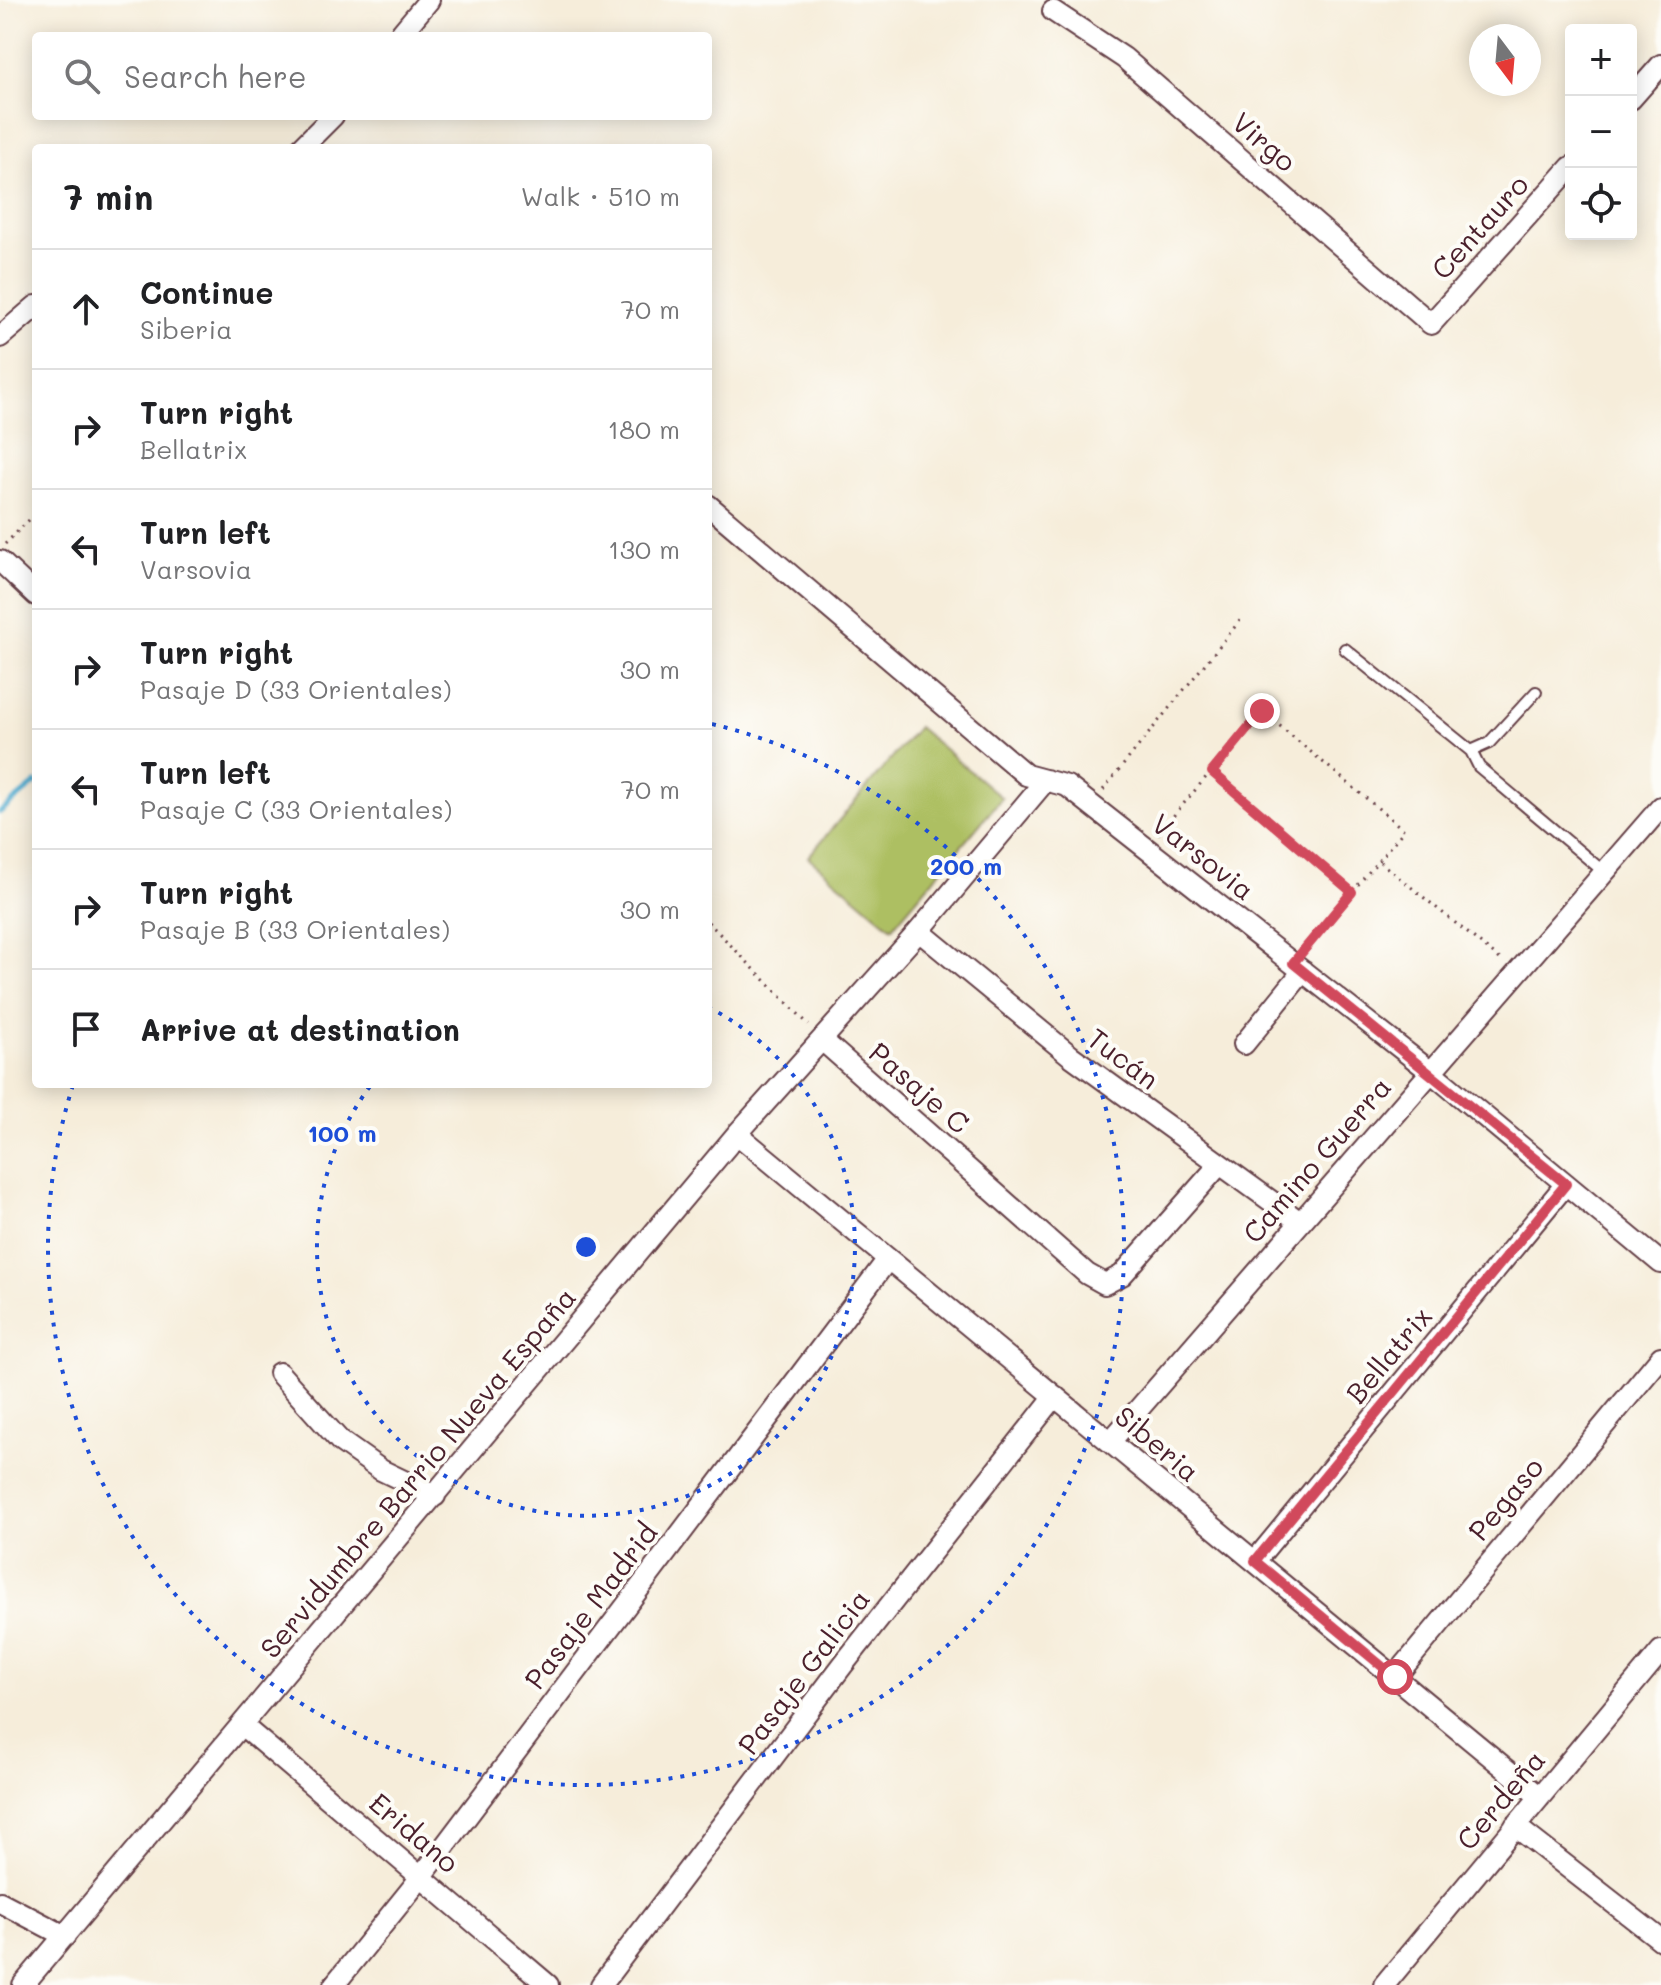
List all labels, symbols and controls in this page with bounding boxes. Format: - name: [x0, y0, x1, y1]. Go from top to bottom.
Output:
- north arrow: [1469, 24, 1541, 96]
- map controls: [1565, 24, 1637, 240]
- button: +: [1565, 24, 1637, 96]
- search box: [32, 32, 712, 120]
- icon: search: [60, 54, 104, 98]
- text: Search here: [124, 56, 307, 96]
- button: −: [1565, 96, 1637, 168]
- street label: Virgo: [1225, 104, 1304, 179]
- street label: Centauro: [1423, 167, 1536, 286]
- button: locate: [1565, 168, 1637, 240]
- text: 7 min: [64, 174, 153, 219]
- text: Walk · 510 m: [521, 179, 680, 213]
- text: Continue: [140, 272, 273, 312]
- icon: ahead: [64, 287, 108, 331]
- text: 70 m: [620, 292, 680, 326]
- text: Siberia: [140, 312, 232, 346]
- text: Turn right: [140, 392, 293, 432]
- icon: right: [64, 407, 108, 451]
- text: 180 m: [608, 412, 680, 446]
- text: Bellatrix: [140, 432, 247, 466]
- text: Turn left: [140, 512, 271, 552]
- icon: left: [64, 527, 108, 571]
- text: 130 m: [608, 532, 680, 566]
- text: Varsovia: [140, 552, 252, 586]
- text: Turn right: [140, 632, 293, 672]
- icon: right: [64, 647, 108, 691]
- text: 30 m: [620, 652, 680, 686]
- text: Pasaje D (33 Orientales): [140, 672, 452, 706]
- route end: [1244, 693, 1280, 729]
- text: Turn left: [140, 752, 271, 792]
- icon: left: [64, 767, 108, 811]
- text: 70 m: [620, 772, 680, 806]
- text: Pasaje C (33 Orientales): [140, 792, 452, 826]
- street label: Varsovia: [1145, 805, 1262, 908]
- text: 200 m: [930, 850, 1002, 881]
- text: Turn right: [140, 872, 293, 912]
- icon: right: [64, 887, 108, 931]
- text: 30 m: [620, 892, 680, 926]
- text: Pasaje B (33 Orientales): [140, 912, 450, 946]
- icon: arrive: [64, 1007, 108, 1051]
- text: Arrive at destination: [140, 1009, 460, 1049]
- street label: Tucán: [1081, 1020, 1167, 1097]
- street label: Pasaje C: [862, 1034, 977, 1141]
- street label: Camino Guerra: [1234, 1069, 1398, 1250]
- text: 100 m: [307, 1117, 377, 1148]
- centre of rings: [572, 1233, 600, 1261]
- street label: Servidumbre Barrio Nueva España: [251, 1280, 583, 1665]
- street label: Bellatrix: [1337, 1299, 1439, 1410]
- street label: Siberia: [1108, 1397, 1207, 1489]
- street label: Pegaso: [1460, 1449, 1551, 1548]
- street label: Pasaje Madrid: [516, 1515, 665, 1696]
- street label: Pasaje Galicia: [729, 1582, 877, 1761]
- route start: [1377, 1659, 1413, 1695]
- street label: Cerdeña: [1448, 1742, 1552, 1857]
- street label: Eridano: [362, 1784, 467, 1880]

